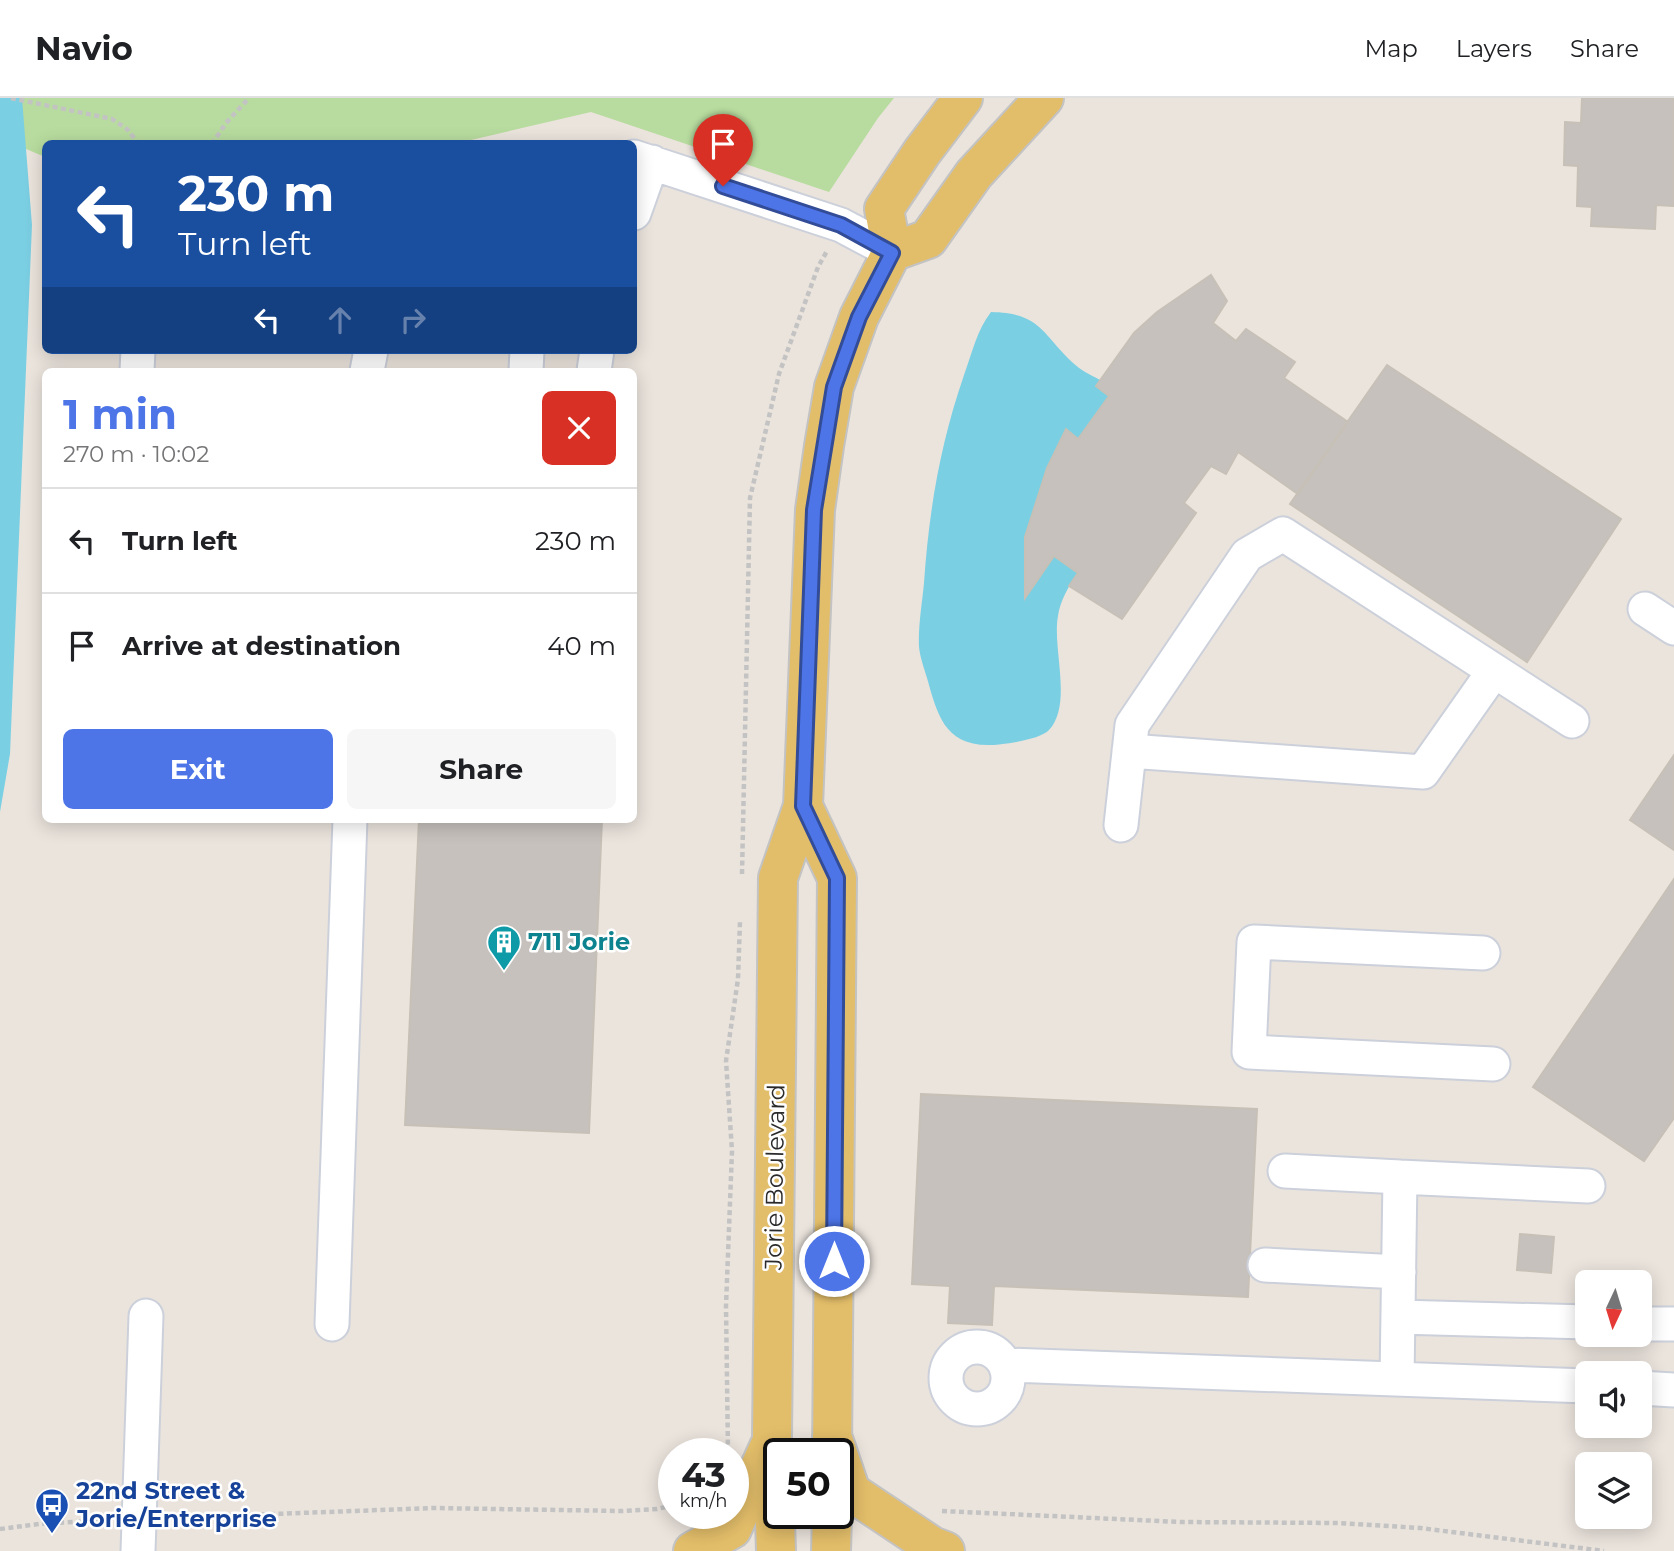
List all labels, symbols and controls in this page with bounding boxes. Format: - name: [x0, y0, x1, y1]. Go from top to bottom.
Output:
- text: Navio: [35, 28, 133, 68]
- text: Map: [1364, 34, 1418, 63]
- text: Layers: [1456, 34, 1532, 63]
- text: Share: [1570, 34, 1639, 63]
- pin: [693, 114, 753, 186]
- icon: arrive: [704, 125, 742, 163]
- text: 230 m: [178, 164, 334, 223]
- icon: left: [63, 168, 154, 259]
- text: Turn left: [178, 224, 312, 263]
- icon: left: [248, 301, 286, 339]
- icon: ahead: [321, 301, 359, 339]
- icon: right: [394, 301, 432, 339]
- text: 1 min: [63, 388, 177, 440]
- button: close: [542, 391, 616, 465]
- text: 270 m · 10:02: [63, 440, 209, 468]
- icon: left: [63, 522, 101, 560]
- text: Turn left: [122, 525, 238, 557]
- text: 230 m: [535, 525, 616, 557]
- icon: arrive: [63, 627, 101, 665]
- text: Arrive at destination: [122, 630, 401, 662]
- text: 40 m: [547, 630, 616, 662]
- button: Exit: [63, 729, 333, 809]
- button: Share: [347, 729, 616, 809]
- building icon: 711 Jorie: [485, 923, 523, 972]
- place label: 711 Jorie: [528, 927, 630, 956]
- street label: Jorie Boulevard: [758, 1084, 791, 1271]
- position arrow: [797, 1224, 871, 1298]
- north arrow: [1575, 1270, 1652, 1348]
- map controls: [1575, 1270, 1652, 1529]
- button: sound: [1575, 1361, 1652, 1438]
- speed limit sign: 50: [763, 1438, 854, 1529]
- button: layers: [1575, 1452, 1652, 1529]
- text: 43: [681, 1453, 726, 1496]
- place label: 22nd Street & Jorie/Enterprise: [75, 1476, 277, 1533]
- bus stop icon: 22nd Street & Jorie/Enterprise: [33, 1486, 71, 1535]
- text: km/h: [679, 1490, 728, 1512]

